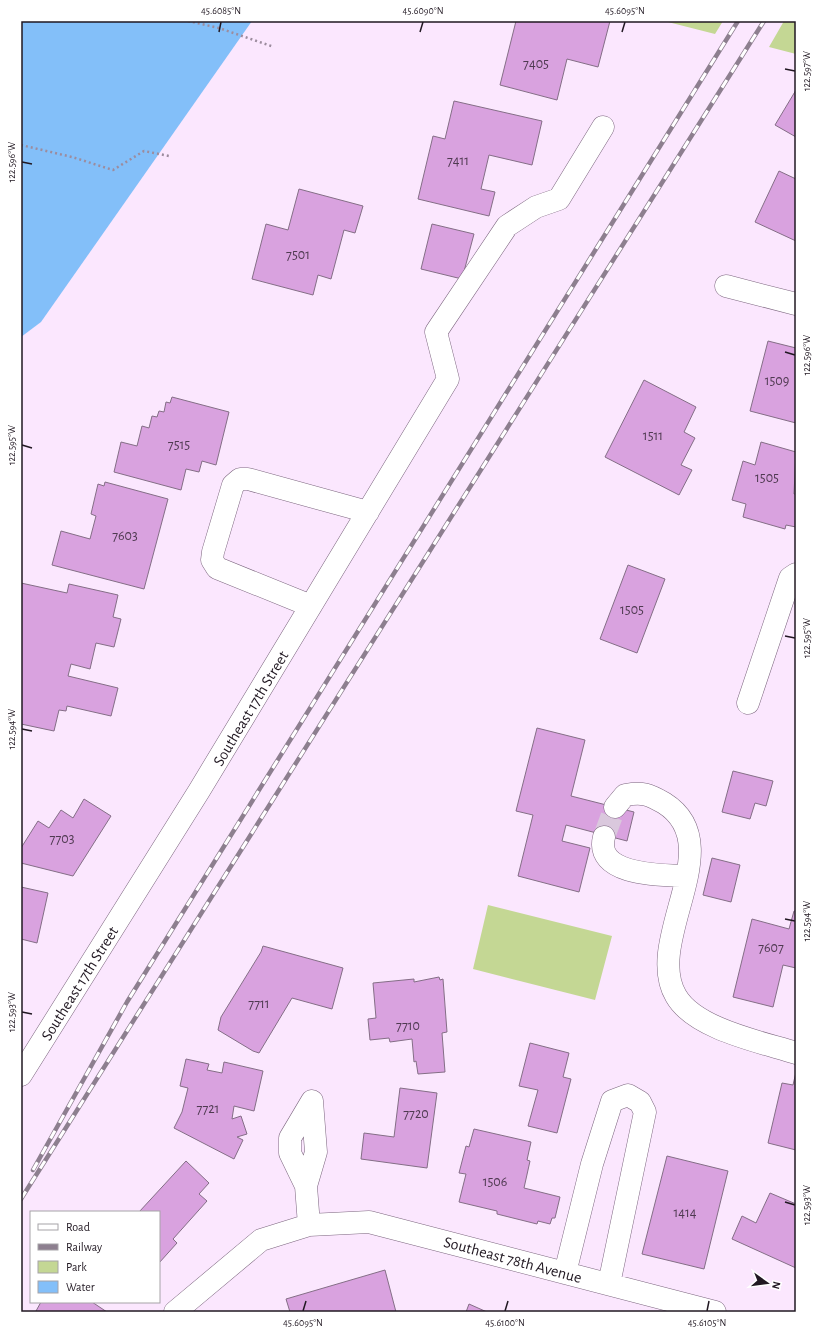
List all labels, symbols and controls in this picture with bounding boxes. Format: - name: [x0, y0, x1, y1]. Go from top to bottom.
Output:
- text: 45.6085°N: [201, 6, 241, 16]
- text: 45.6090°N: [403, 6, 444, 16]
- text: 45.6095°N: [605, 6, 645, 16]
- text: 122.597°W: [802, 51, 812, 91]
- house number: 7405: [523, 57, 549, 71]
- text: 122.596°W: [7, 142, 17, 182]
- house number: 7411: [447, 154, 469, 168]
- house number: 7501: [286, 248, 310, 262]
- text: 122.596°W: [802, 335, 812, 375]
- house number: 1509: [765, 374, 789, 388]
- text: 122.595°W: [7, 425, 17, 465]
- house number: 1511: [643, 429, 663, 443]
- house number: 7515: [168, 438, 190, 452]
- house number: 1505: [755, 471, 779, 485]
- house number: 7603: [112, 529, 138, 543]
- house number: 1505: [620, 603, 644, 617]
- text: 122.595°W: [802, 618, 812, 658]
- street label: Southeast 17th Street: [210, 648, 291, 769]
- text: 122.594°W: [7, 709, 17, 749]
- house number: 7703: [50, 832, 75, 846]
- text: 122.594°W: [802, 901, 812, 941]
- street label: Southeast 17th Street: [38, 924, 121, 1043]
- house number: 7607: [758, 941, 784, 955]
- text: 122.593°W: [7, 992, 17, 1032]
- house number: 7711: [248, 997, 270, 1011]
- house number: 7710: [396, 1019, 420, 1033]
- house number: 7721: [197, 1102, 219, 1116]
- house number: 7720: [403, 1107, 429, 1121]
- house number: 1506: [483, 1175, 507, 1189]
- text: 122.593°W: [802, 1185, 812, 1225]
- house number: 1414: [673, 1206, 697, 1220]
- legend: [30, 1211, 160, 1303]
- text: Road: [66, 1221, 90, 1233]
- street label: Southeast 78th Avenue: [442, 1234, 583, 1286]
- text: Railway: [66, 1241, 102, 1254]
- text: Park: [66, 1261, 87, 1273]
- north arrow: [747, 1263, 787, 1303]
- text: N: [770, 1280, 782, 1290]
- text: Water: [66, 1281, 95, 1293]
- text: 45.6095°N: [283, 1318, 323, 1328]
- text: 45.6100°N: [485, 1318, 525, 1328]
- text: 45.6105°N: [688, 1318, 726, 1328]

